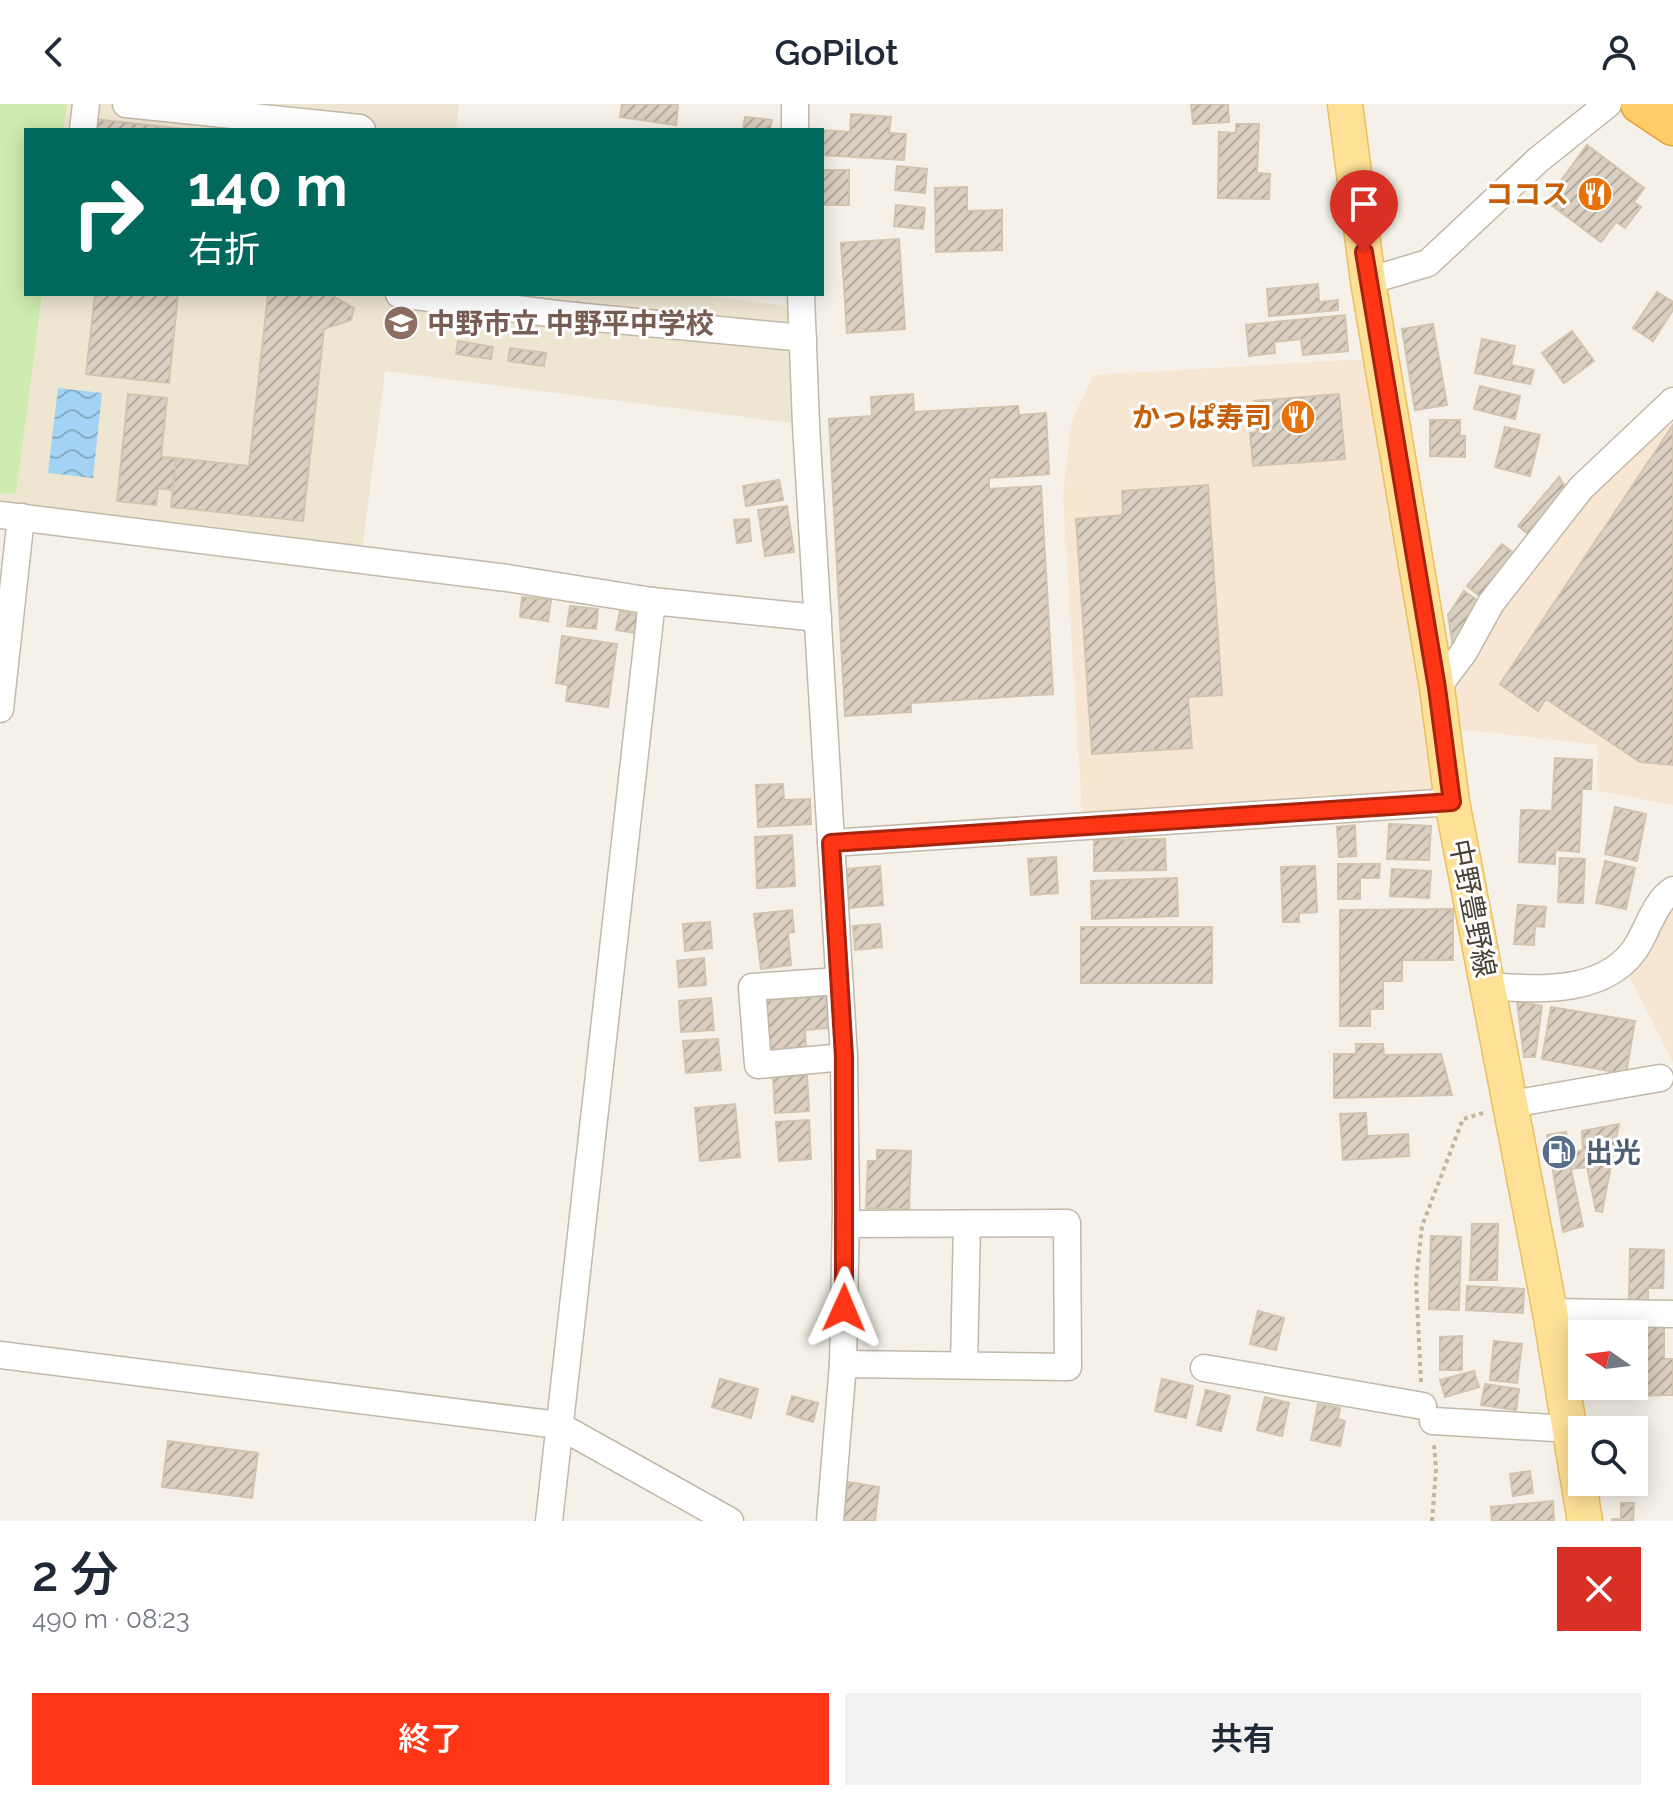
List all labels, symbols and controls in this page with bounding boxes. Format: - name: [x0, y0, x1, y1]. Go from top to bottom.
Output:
- icon: back: [32, 30, 76, 74]
- icon: person: [1597, 30, 1641, 74]
- text: GoPilot: [775, 31, 898, 73]
- text: 140 m: [188, 153, 348, 219]
- icon: right: [56, 160, 160, 264]
- pin: [1330, 170, 1398, 252]
- restaurant icon: ココス: [1576, 175, 1614, 213]
- place label: ココス: [1485, 178, 1569, 211]
- icon: arrive: [1342, 182, 1386, 226]
- text: 右折: [188, 228, 260, 270]
- school or university icon: 中野市立 中野平中学校: [382, 304, 420, 342]
- place label: 中野市立 中野平中学校: [427, 307, 714, 340]
- restaurant icon: かっぱ寿司: [1279, 398, 1317, 436]
- place label: かっぱ寿司: [1132, 401, 1272, 434]
- street label: 中野豊野線: [1443, 836, 1502, 980]
- fuel station icon: 出光: [1540, 1133, 1578, 1171]
- place label: 出光: [1585, 1136, 1641, 1169]
- position arrow: [802, 1266, 886, 1350]
- north arrow: [1568, 1320, 1648, 1400]
- map controls: [1568, 1320, 1648, 1496]
- button: search: [1568, 1416, 1648, 1496]
- text: 2 分: [32, 1546, 118, 1602]
- button: close: [1557, 1547, 1641, 1631]
- text: 490 m · 08:23: [32, 1604, 190, 1634]
- button: 終了: [32, 1693, 829, 1785]
- button: 共有: [845, 1693, 1641, 1785]

